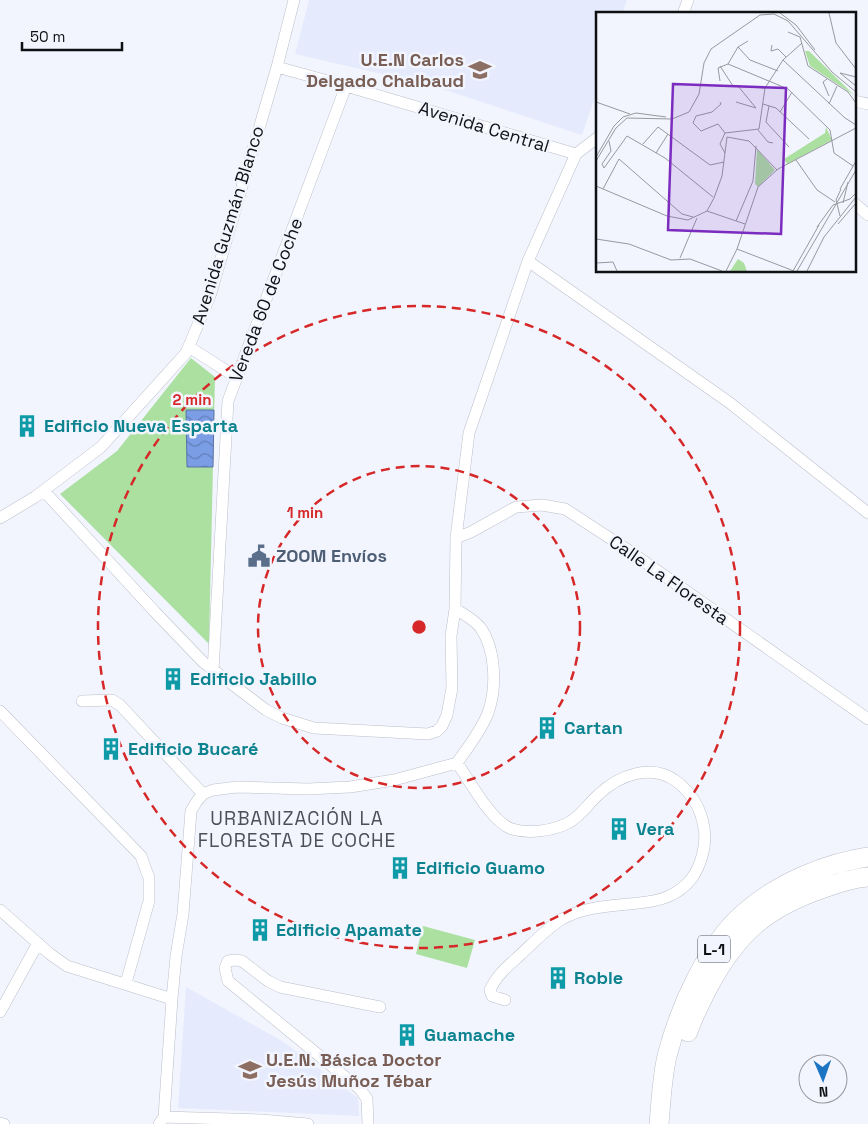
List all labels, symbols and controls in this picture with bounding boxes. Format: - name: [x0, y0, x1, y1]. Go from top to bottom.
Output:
- inset map: [596, 12, 856, 272]
- scale bar: [22, 20, 122, 52]
- text: 50 m: [30, 27, 65, 46]
- place label: U.E.N Carlos Delgado Chalbaud: [306, 48, 464, 92]
- school or university icon: U.E.N Carlos Delgado Chalbaud: [467, 57, 493, 83]
- street label: Avenida Central: [416, 96, 552, 157]
- street label: Avenida Guzmán Blanco: [186, 123, 269, 327]
- street label: Vereda 60 de Coche: [224, 214, 307, 385]
- text: 2 min: [173, 390, 211, 409]
- building icon: Edificio Nueva Esparta: [14, 413, 40, 439]
- place label: Edificio Nueva Esparta: [44, 414, 239, 437]
- text: 1 min: [287, 503, 323, 522]
- street label: Calle La Floresta: [605, 530, 734, 629]
- public building icon: ZOOM Envíos: [246, 543, 272, 569]
- place label: ZOOM Envíos: [276, 544, 387, 567]
- centre of rings: [410, 618, 428, 636]
- building icon: Edificio Jabillo: [160, 666, 186, 692]
- place label: Edificio Jabillo: [190, 667, 317, 690]
- building icon: Cartan: [534, 715, 560, 741]
- place label: Cartan: [564, 716, 623, 739]
- building icon: Edificio Bucaré: [98, 736, 124, 762]
- place label: Edificio Bucaré: [128, 737, 258, 760]
- district label: URBANIZACIÓN LA FLORESTA DE COCHE: [198, 806, 396, 853]
- building icon: Vera: [606, 816, 632, 842]
- place label: Vera: [636, 817, 675, 840]
- building icon: Edificio Guamo: [387, 855, 413, 881]
- place label: Edificio Guamo: [416, 856, 545, 879]
- building icon: Edificio Apamate: [247, 917, 273, 943]
- place label: Edificio Apamate: [276, 918, 422, 941]
- road number: L-1: [698, 936, 730, 962]
- building icon: Roble: [545, 965, 571, 991]
- place label: Roble: [574, 966, 623, 989]
- building icon: Guamache: [394, 1022, 420, 1048]
- place label: Guamache: [424, 1023, 515, 1046]
- place label: U.E.N. Básica Doctor Jesús Muñoz Tébar: [266, 1048, 441, 1092]
- north arrow: [798, 1054, 848, 1104]
- school or university icon: U.E.N. Básica Doctor Jesús Muñoz Tébar: [237, 1057, 263, 1083]
- text: N: [818, 1083, 828, 1101]

